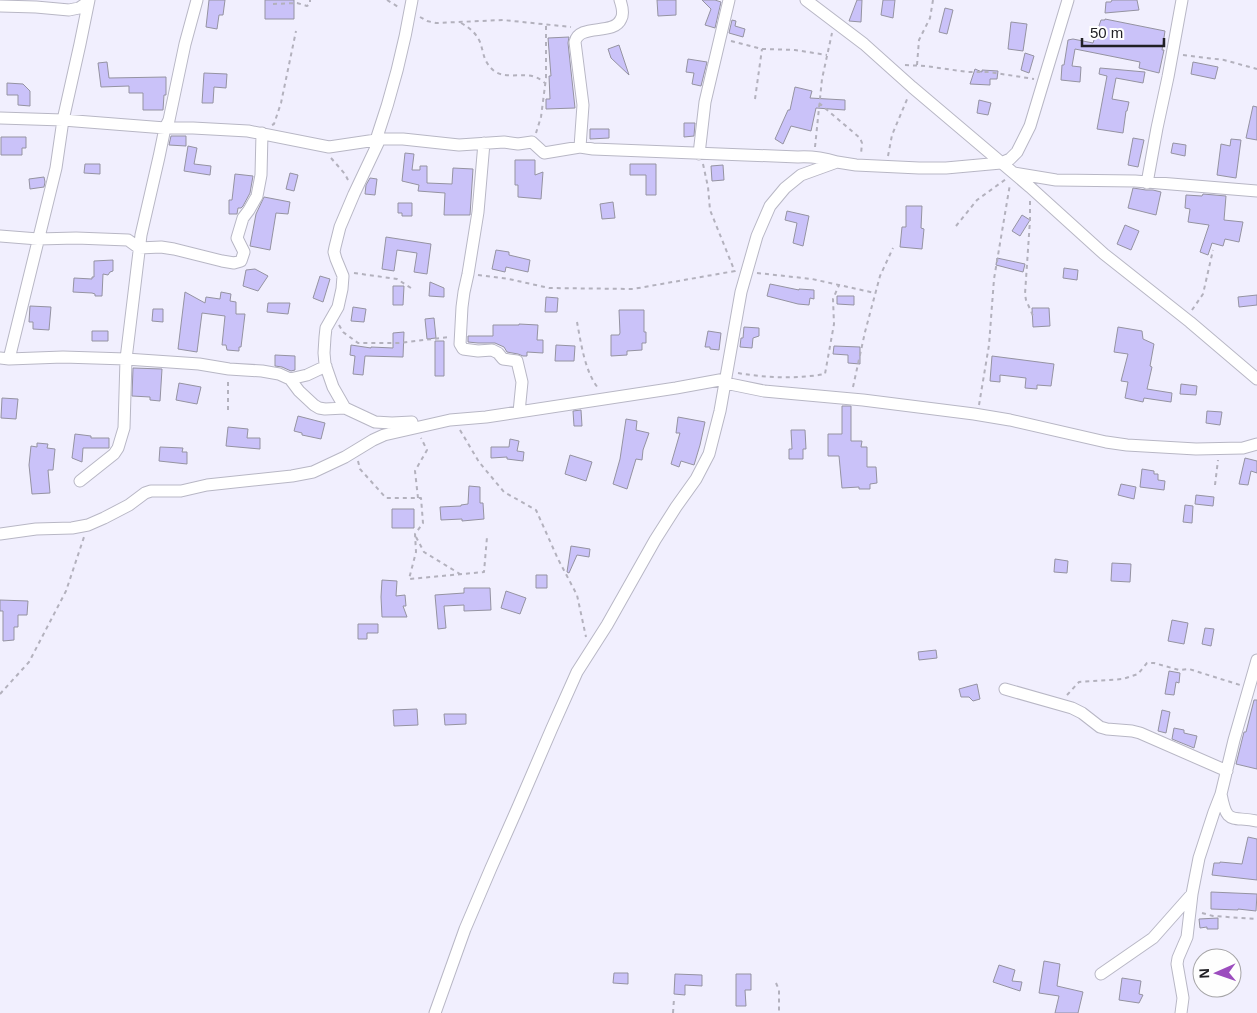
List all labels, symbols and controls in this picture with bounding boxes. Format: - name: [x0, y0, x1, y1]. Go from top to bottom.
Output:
- scale bar: [1082, 15, 1164, 47]
- text: 50 m: [1090, 24, 1123, 41]
- north arrow: [1192, 948, 1242, 998]
- text: N: [1196, 968, 1212, 979]

